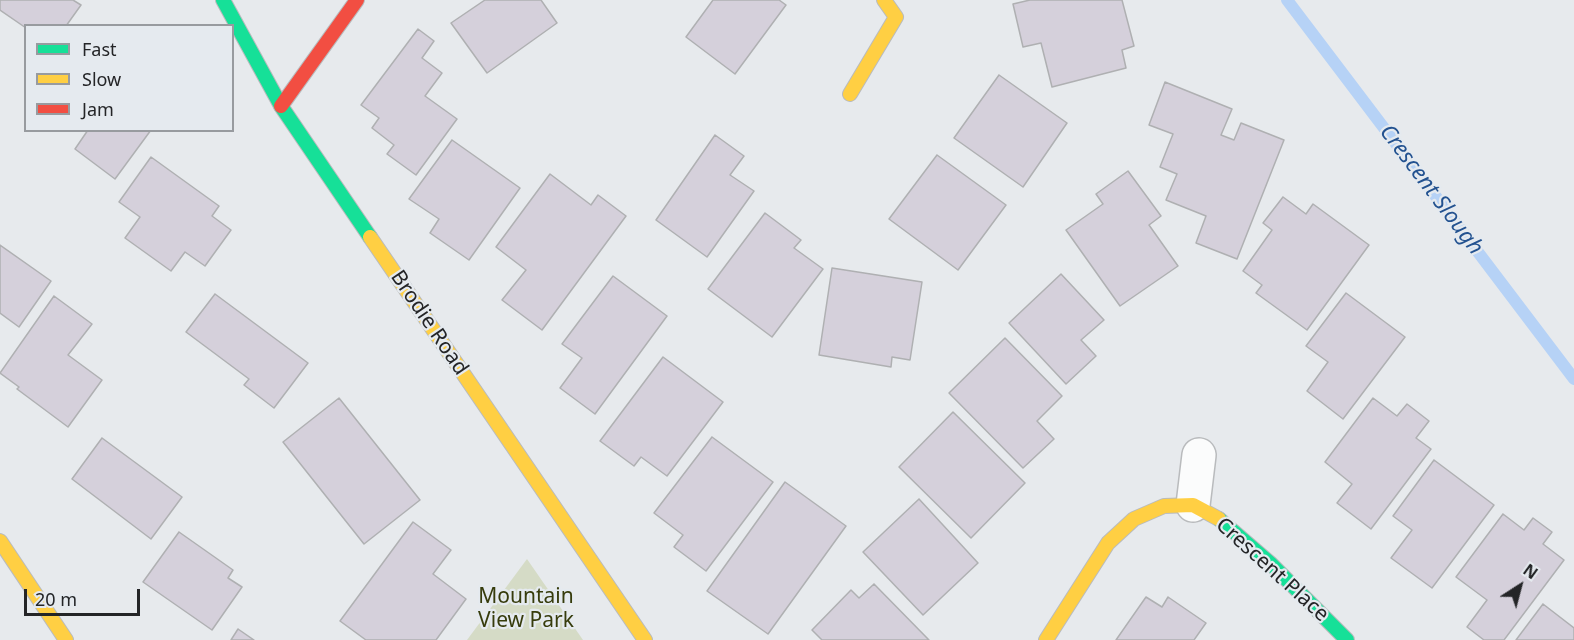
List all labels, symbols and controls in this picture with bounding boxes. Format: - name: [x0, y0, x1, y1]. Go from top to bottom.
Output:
- legend: [24, 24, 234, 132]
- text: Fast: [82, 37, 117, 61]
- text: Slow: [82, 67, 121, 91]
- text: Jam: [82, 97, 114, 121]
- water label: Crescent Slough: [1374, 120, 1488, 260]
- street label: Brodie Road: [385, 266, 473, 380]
- street label: Crescent Place: [1210, 513, 1334, 627]
- north arrow: [1490, 556, 1550, 616]
- text: N: [1519, 559, 1542, 584]
- scale bar: [27, 577, 142, 615]
- park label: Mountain View Park: [478, 584, 574, 634]
- text: 20 m: [35, 587, 77, 611]

